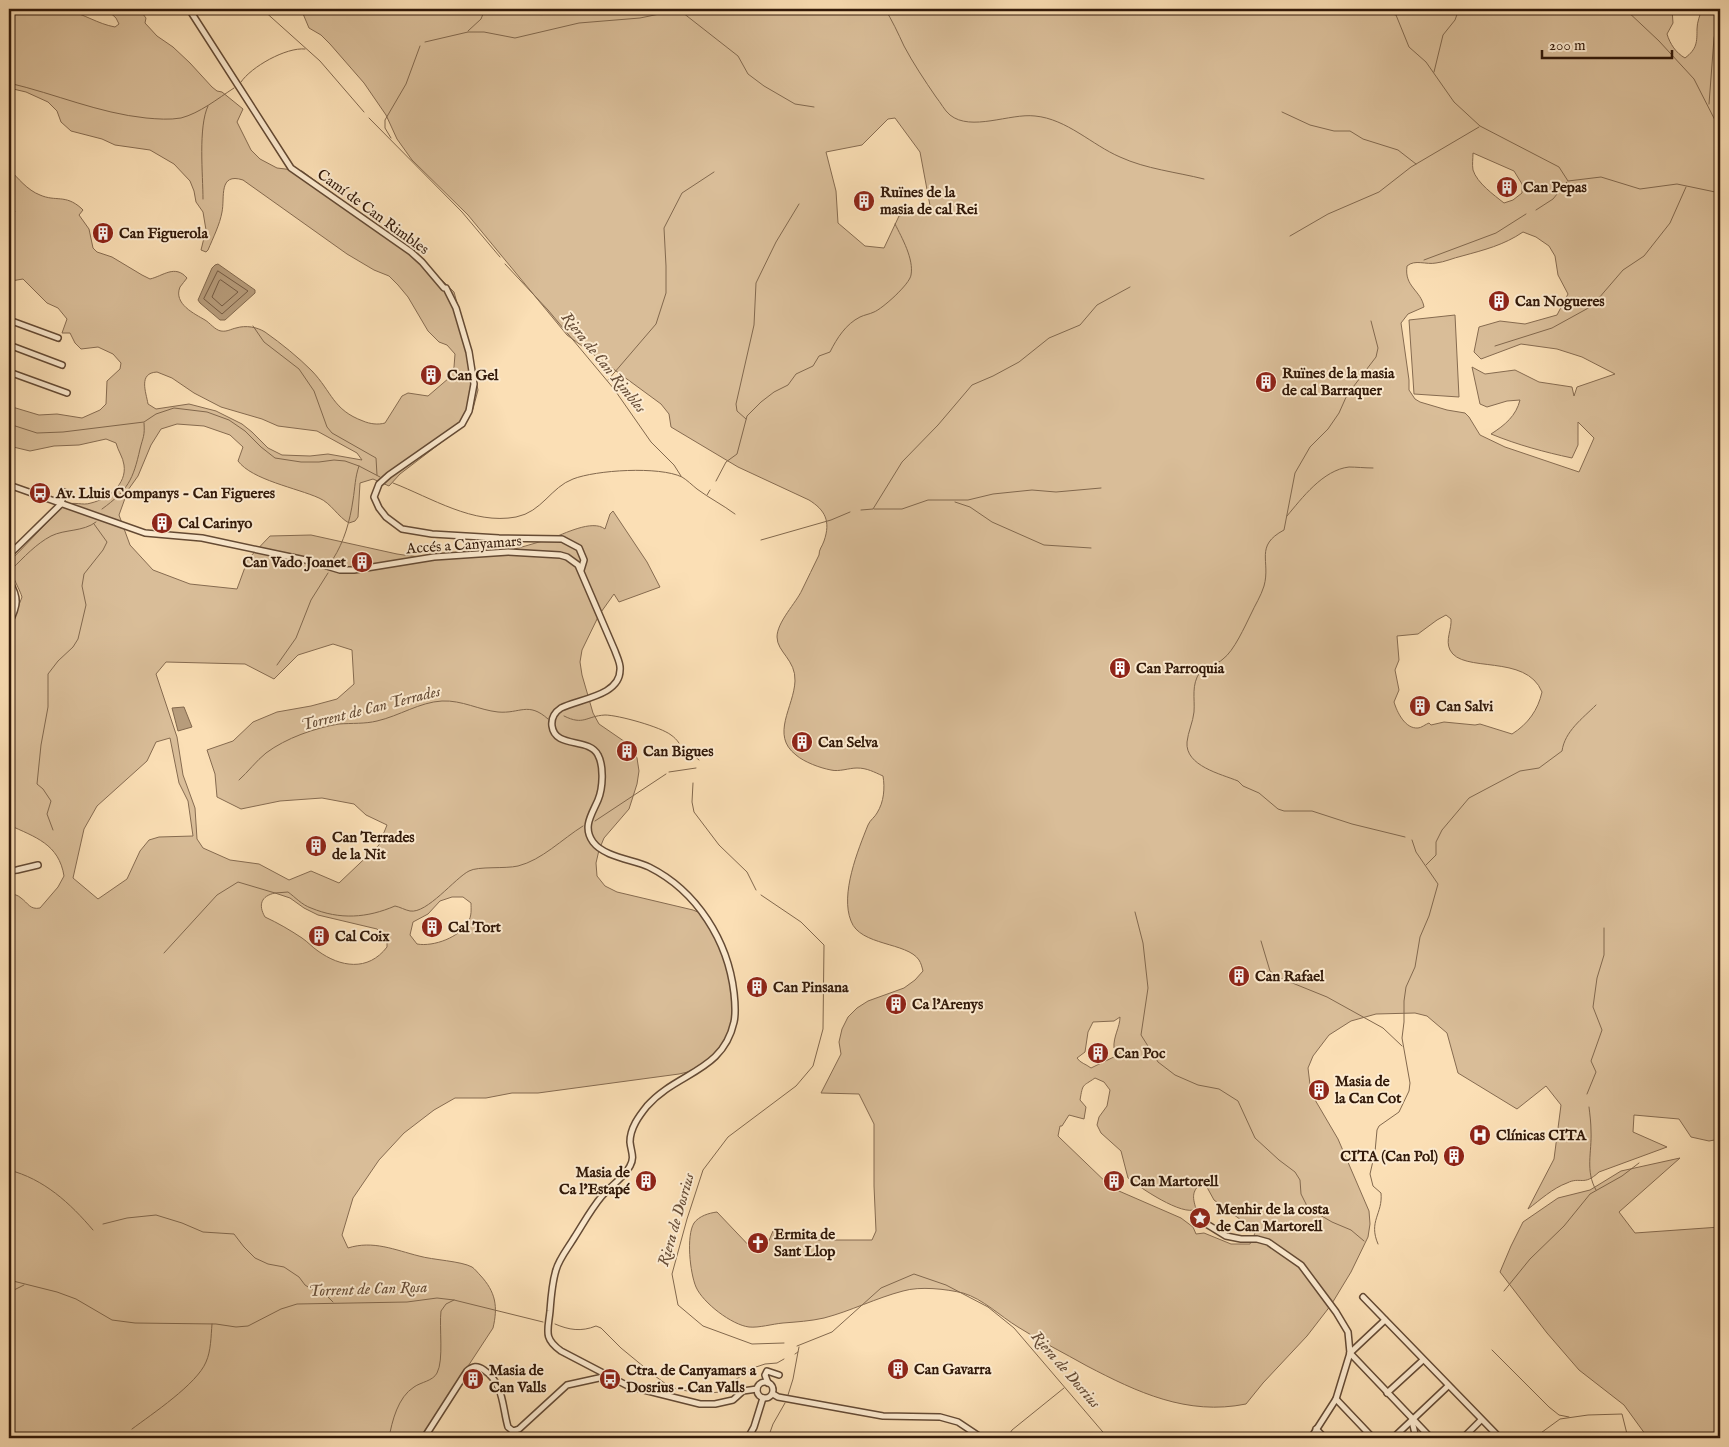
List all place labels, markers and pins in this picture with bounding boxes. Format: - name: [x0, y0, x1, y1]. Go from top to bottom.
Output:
- building icon: Can Pepas: [1495, 175, 1519, 199]
- place label: Can Pepas: [1523, 178, 1587, 197]
- place label: Ruïnes de la masia de cal Rei: [880, 183, 978, 219]
- building icon: Ruïnes de la masia de cal Rei: [852, 189, 876, 213]
- building icon: Can Figuerola: [91, 221, 115, 245]
- place label: Can Figuerola: [119, 224, 208, 243]
- building icon: Can Nogueres: [1487, 289, 1511, 313]
- place label: Can Nogueres: [1515, 292, 1605, 311]
- building icon: Can Gel: [419, 363, 443, 387]
- place label: Ruïnes de la masia de cal Barraquer: [1282, 364, 1395, 400]
- place label: Can Gel: [447, 366, 499, 385]
- building icon: Ruïnes de la masia de cal Barraquer: [1254, 370, 1278, 394]
- bus stop icon: Av. Lluis Companys - Can Figueres: [28, 481, 52, 505]
- place label: Av. Lluis Companys - Can Figueres: [55, 484, 276, 503]
- building icon: Cal Carinyo: [150, 511, 174, 535]
- place label: Cal Carinyo: [178, 514, 252, 533]
- building icon: Can Vado Joanet: [350, 550, 374, 574]
- place label: Can Vado Joanet: [243, 553, 347, 572]
- building icon: Can Parroquia: [1108, 656, 1132, 680]
- place label: Can Parroquia: [1136, 659, 1225, 678]
- building icon: Can Salvi: [1408, 694, 1432, 718]
- place label: Can Salvi: [1436, 697, 1493, 716]
- building icon: Can Selva: [790, 730, 814, 754]
- place label: Can Selva: [818, 733, 879, 752]
- building icon: Can Bigues: [615, 739, 639, 763]
- place label: Can Bigues: [643, 742, 714, 761]
- place label: Can Terrades de la Nit: [332, 828, 415, 864]
- building icon: Can Terrades de la Nit: [304, 834, 328, 858]
- building icon: Cal Tort: [420, 915, 444, 939]
- place label: Cal Tort: [448, 918, 502, 937]
- building icon: Cal Coix: [307, 924, 331, 948]
- place label: Cal Coix: [335, 927, 390, 946]
- building icon: Can Rafael: [1227, 964, 1251, 988]
- place label: Can Rafael: [1255, 967, 1325, 986]
- building icon: Can Pinsana: [745, 975, 769, 999]
- place label: Can Pinsana: [773, 978, 849, 997]
- building icon: Ca l'Arenys: [884, 992, 908, 1016]
- place label: Ca l'Arenys: [912, 995, 984, 1014]
- building icon: Can Poc: [1086, 1041, 1110, 1065]
- place label: Can Poc: [1114, 1044, 1166, 1063]
- place label: Masia de la Can Cot: [1334, 1072, 1402, 1108]
- building icon: Masia de la Can Cot: [1307, 1078, 1331, 1102]
- hospital icon: Clínicas CITA: [1468, 1123, 1492, 1147]
- place label: Clínicas CITA: [1496, 1126, 1587, 1145]
- building icon: CITA (Can Pol): [1442, 1144, 1466, 1168]
- place label: CITA (Can Pol): [1340, 1147, 1438, 1166]
- place label: Masia de Ca l'Estapé: [559, 1163, 630, 1199]
- building icon: Masia de Ca l'Estapé: [634, 1169, 658, 1193]
- building icon: Can Martorell: [1102, 1169, 1126, 1193]
- place label: Can Martorell: [1130, 1172, 1219, 1191]
- place label: Menhir de la costa de Can Martorell: [1216, 1200, 1330, 1236]
- place icon: Menhir de la costa de Can Martorell: [1188, 1206, 1212, 1230]
- place label: Ermita de Sant Llop: [774, 1225, 835, 1261]
- church icon: Ermita de Sant Llop: [746, 1231, 770, 1255]
- building icon: Can Gavarra: [886, 1357, 910, 1381]
- place label: Can Gavarra: [914, 1360, 992, 1379]
- place label: Masia de Can Valls: [489, 1361, 547, 1397]
- place label: Ctra. de Canyamars a Dosrius - Can Valls: [626, 1361, 757, 1397]
- building icon: Masia de Can Valls: [461, 1367, 485, 1391]
- bus stop icon: Ctra. de Canyamars a Dosrius - Can Valls: [598, 1367, 622, 1391]

